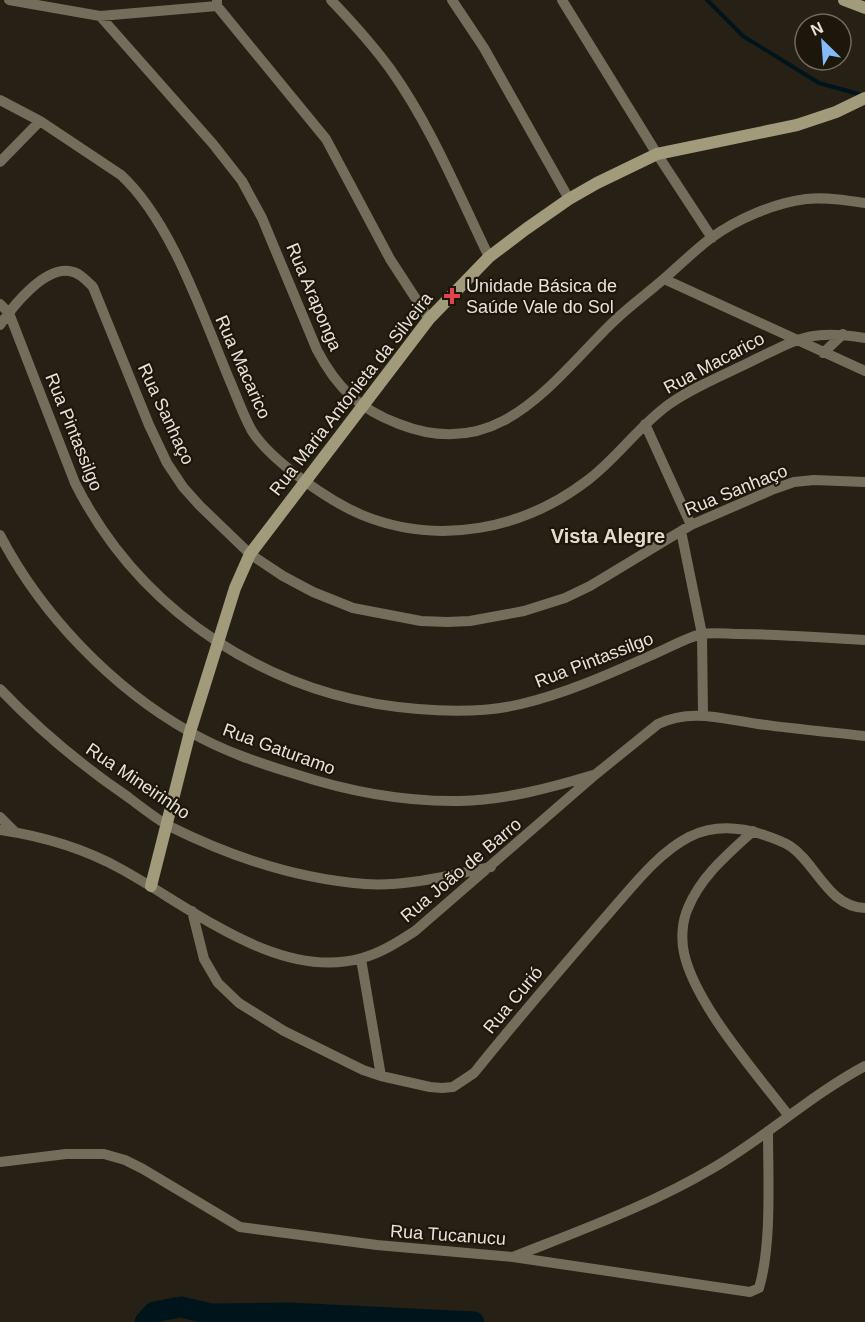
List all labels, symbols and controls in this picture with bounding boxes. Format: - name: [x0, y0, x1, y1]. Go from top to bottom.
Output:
- north arrow: [793, 12, 853, 72]
- text: N: [808, 19, 826, 39]
- street label: Rua Araponga: [282, 240, 346, 355]
- place label: Unidade Básica de Saúde Vale do Sol: [466, 276, 617, 317]
- marker: Unidade Básica de Saúde Vale do Sol: [443, 287, 461, 305]
- street label: Rua Maria Antonieta da Silveira: [266, 288, 437, 500]
- street label: Rua Macarico: [211, 312, 275, 422]
- street label: Rua Macarico: [660, 328, 768, 398]
- street label: Rua Sanhaço: [134, 360, 198, 468]
- street label: Rua Pintassilgo: [41, 370, 107, 494]
- street label: Rua Sanhaço: [682, 460, 790, 520]
- district label: Vista Alegre: [551, 525, 665, 547]
- street label: Rua Pintassilgo: [532, 628, 656, 692]
- street label: Rua Gaturamo: [220, 719, 338, 779]
- street label: Rua Mineirinho: [82, 739, 194, 823]
- street label: Rua João de Barro: [397, 814, 525, 926]
- street label: Rua Curió: [479, 963, 547, 1037]
- street label: Rua Tucanucu: [389, 1221, 507, 1249]

